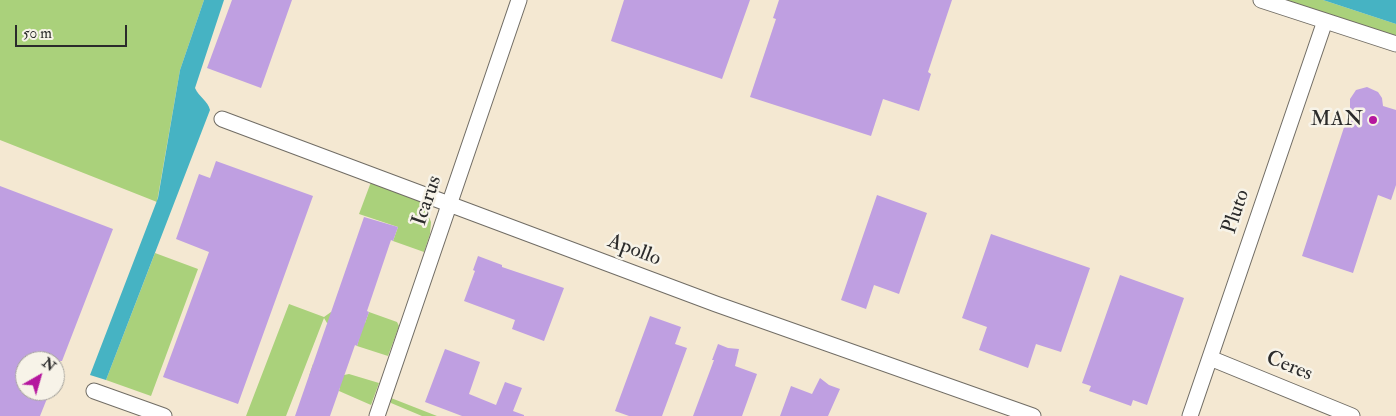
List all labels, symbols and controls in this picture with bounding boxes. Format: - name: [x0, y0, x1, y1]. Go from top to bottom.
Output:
- scale bar: [18, 15, 130, 47]
- text: 50 m: [23, 24, 52, 43]
- place label: MAN: [1311, 107, 1363, 133]
- marker: MAN: [1367, 114, 1379, 126]
- street label: Icarus: [408, 173, 448, 229]
- street label: Pluto: [1218, 187, 1256, 237]
- street label: Apollo: [604, 229, 664, 273]
- street label: Ceres: [1262, 346, 1316, 388]
- north arrow: [15, 351, 65, 401]
- text: N: [39, 354, 59, 375]

